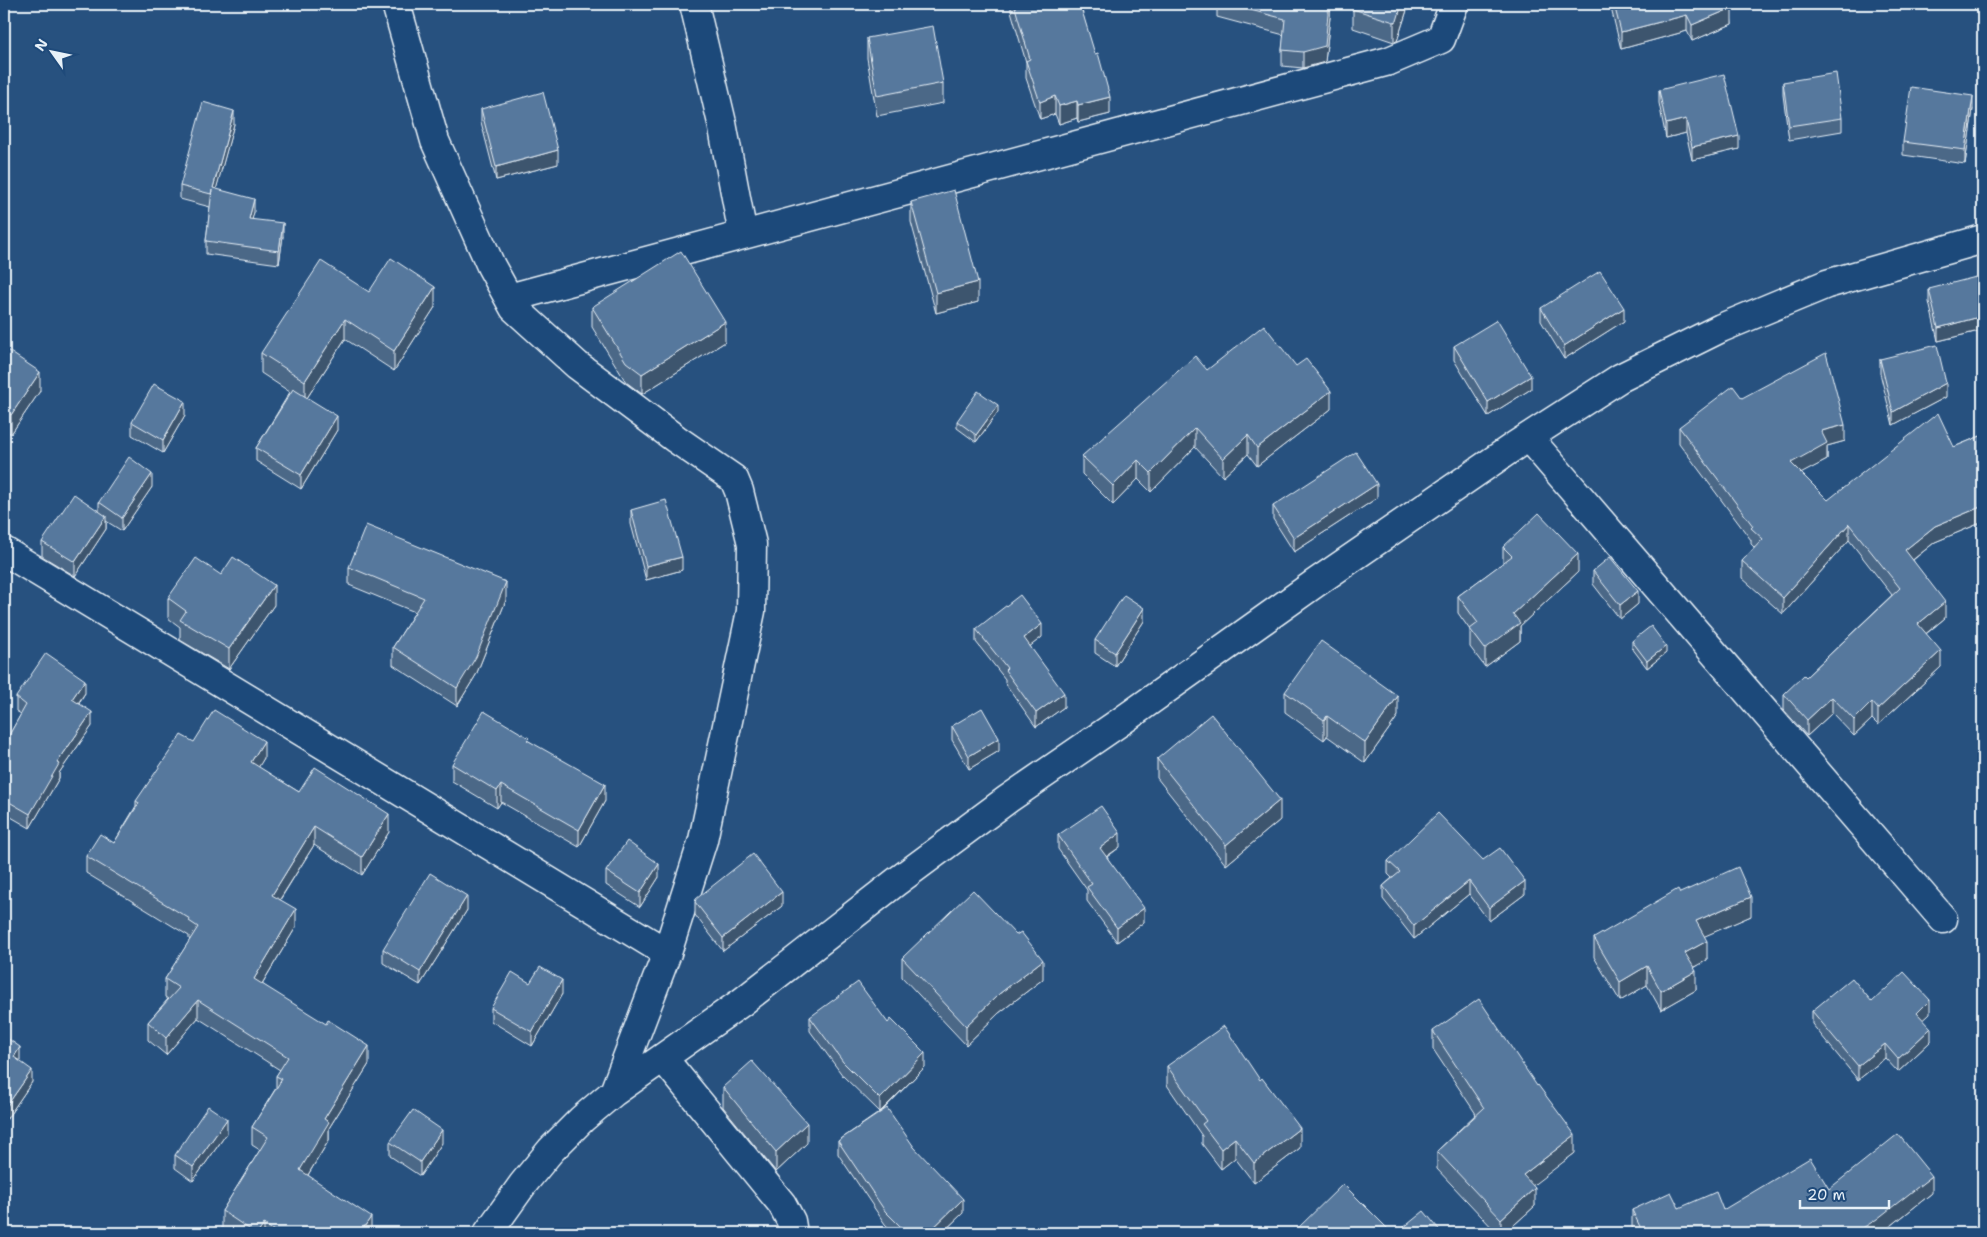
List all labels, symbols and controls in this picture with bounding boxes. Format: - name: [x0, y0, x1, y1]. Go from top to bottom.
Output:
- north arrow: [28, 28, 78, 78]
- text: N: [31, 35, 52, 54]
- scale bar: [1800, 1177, 1888, 1209]
- text: 20 m: [1807, 1185, 1846, 1205]

